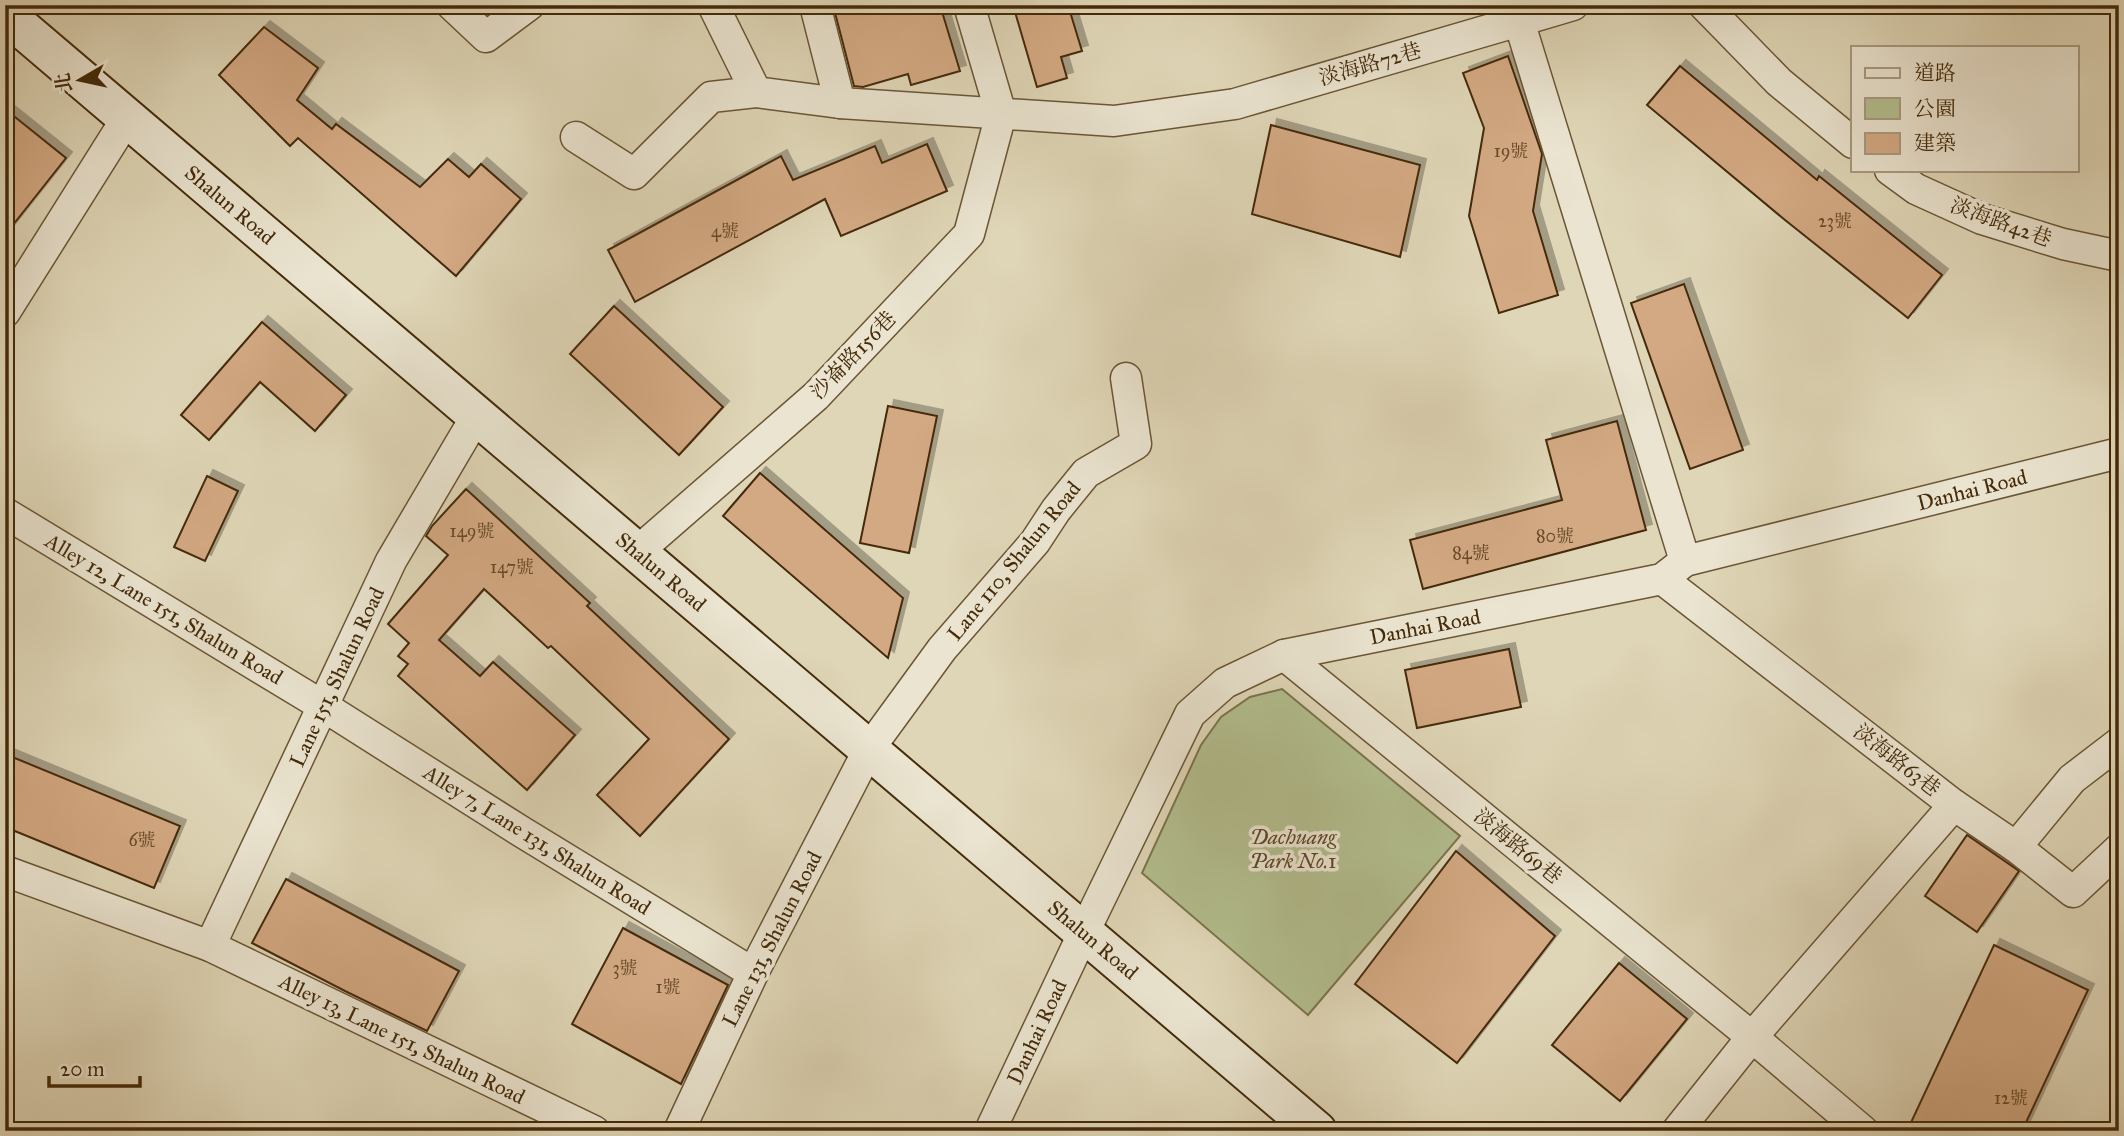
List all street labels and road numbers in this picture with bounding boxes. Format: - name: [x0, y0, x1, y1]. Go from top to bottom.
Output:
- street label: 淡海路72巷: [1316, 37, 1424, 91]
- street label: Shalun Road: [180, 160, 281, 251]
- street label: 淡海路42巷: [1947, 192, 2055, 252]
- street label: 沙崙路156巷: [805, 305, 901, 405]
- street label: Danhai Road: [1914, 464, 2030, 516]
- street label: Lane 110, Shalun Road: [942, 476, 1087, 646]
- street label: Alley 12, Lane 151, Shalun Road: [40, 527, 288, 691]
- street label: Shalun Road: [611, 527, 712, 618]
- street label: Lane 151, Shalun Road: [284, 583, 390, 771]
- street label: Danhai Road: [1367, 603, 1483, 650]
- street label: 淡海路63巷: [1848, 718, 1946, 802]
- street label: Alley 7, Lane 131, Shalun Road: [418, 759, 656, 921]
- street label: 淡海路69巷: [1469, 803, 1567, 889]
- street label: Lane 131, Shalun Road: [716, 846, 828, 1031]
- street label: Shalun Road: [1043, 895, 1144, 986]
- street label: Alley 13, Lane 151, Shalun Road: [274, 968, 530, 1110]
- street label: Danhai Road: [1001, 975, 1073, 1088]

